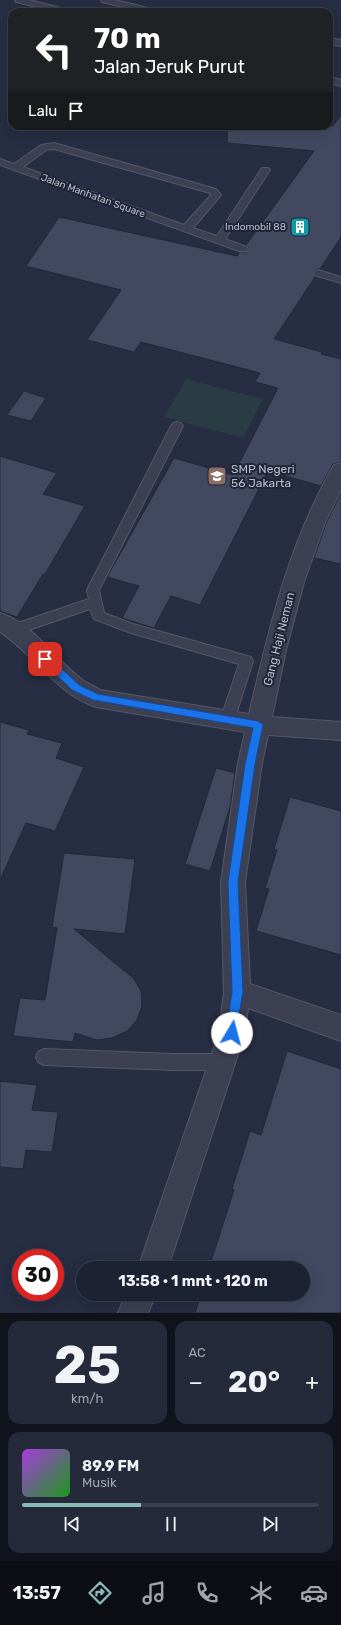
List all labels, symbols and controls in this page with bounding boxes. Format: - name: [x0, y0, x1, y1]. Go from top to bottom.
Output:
- text: 70 m: [94, 22, 161, 55]
- icon: left: [28, 24, 80, 76]
- text: Jalan Jeruk Purut: [94, 56, 245, 78]
- icon: arrive: [65, 100, 87, 122]
- text: Lalu: [28, 102, 57, 120]
- street label: Jalan Manhatan Square: [39, 171, 147, 221]
- building icon: Indomobil 88: [289, 216, 311, 238]
- place label: Indomobil 88: [225, 221, 286, 233]
- place label: SMP Negeri 56 Jakarta: [231, 462, 295, 490]
- school or university icon: SMP Negeri 56 Jakarta: [206, 465, 228, 487]
- street label: Gang Haji Neman: [261, 591, 297, 687]
- pin: [28, 642, 62, 676]
- icon: arrive: [34, 648, 56, 670]
- position arrow: [211, 1012, 253, 1054]
- speed limit sign: 30: [12, 1249, 64, 1301]
- text: 13:58 · 1 mnt · 120 m: [118, 1272, 268, 1290]
- text: 25: [54, 1334, 121, 1396]
- text: AC: [189, 1345, 206, 1360]
- text: 20°: [228, 1364, 280, 1400]
- text: −: [189, 1369, 203, 1396]
- text: +: [305, 1369, 319, 1396]
- text: km/h: [71, 1391, 103, 1406]
- text: 89.9 FM: [82, 1457, 139, 1475]
- text: Musik: [82, 1475, 117, 1490]
- icon: previous: [61, 1513, 83, 1535]
- icon: pause: [160, 1513, 182, 1535]
- icon: next: [259, 1513, 281, 1535]
- icon: directions: [86, 1579, 114, 1607]
- icon: music: [140, 1579, 168, 1607]
- icon: phone: [193, 1579, 221, 1607]
- icon: climate: [247, 1579, 275, 1607]
- icon: car: [300, 1579, 328, 1607]
- text: 13:57: [13, 1582, 61, 1604]

